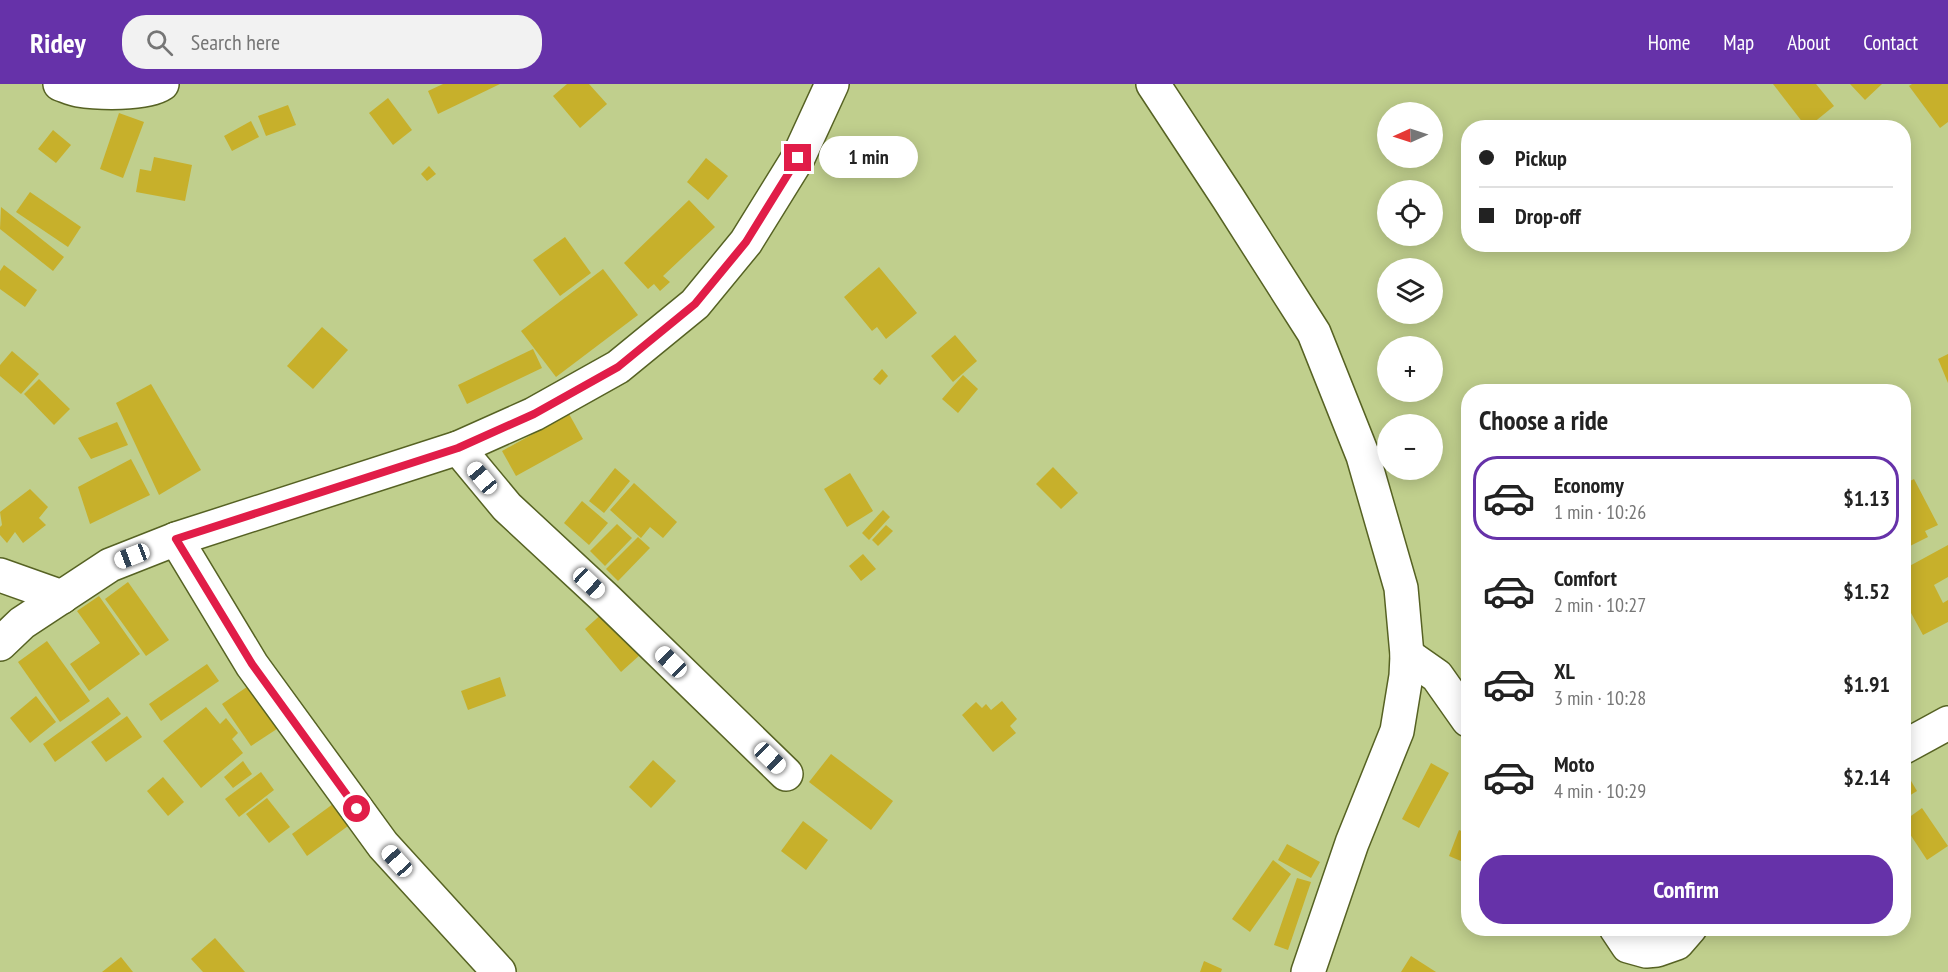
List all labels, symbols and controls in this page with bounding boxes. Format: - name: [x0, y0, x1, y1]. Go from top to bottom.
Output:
- search box: [122, 15, 542, 69]
- text: Ridey: [30, 24, 86, 61]
- icon: search: [143, 26, 176, 59]
- text: Search here: [191, 28, 280, 56]
- text: Home: [1648, 29, 1690, 56]
- text: Map: [1723, 29, 1754, 56]
- text: About: [1787, 29, 1830, 56]
- text: Contact: [1863, 29, 1918, 56]
- north arrow: [1377, 102, 1443, 168]
- map controls: [1377, 102, 1443, 480]
- callout: 1 min: [819, 137, 918, 179]
- route end: [784, 144, 811, 171]
- text: 1 min: [848, 144, 889, 170]
- text: Pickup: [1515, 144, 1567, 172]
- button: locate: [1377, 180, 1443, 246]
- text: Drop-off: [1515, 202, 1581, 230]
- button: layers: [1377, 258, 1443, 324]
- button: +: [1377, 336, 1443, 402]
- text: Choose a ride: [1479, 403, 1608, 437]
- button: −: [1377, 414, 1443, 480]
- car: [464, 458, 500, 498]
- icon: car: [1482, 471, 1536, 525]
- text: Economy: [1554, 471, 1624, 499]
- text: $1.13: [1843, 484, 1890, 512]
- text: 1 min · 10:26: [1554, 499, 1646, 525]
- car: [112, 541, 152, 571]
- car: [570, 564, 608, 602]
- icon: car: [1482, 564, 1536, 618]
- text: Comfort: [1554, 564, 1617, 592]
- text: $1.52: [1843, 577, 1890, 605]
- text: 2 min · 10:27: [1554, 592, 1646, 618]
- car: [652, 643, 690, 681]
- icon: car: [1482, 657, 1536, 711]
- text: XL: [1554, 657, 1575, 685]
- text: $1.91: [1843, 670, 1890, 698]
- text: 3 min · 10:28: [1554, 685, 1646, 711]
- car: [751, 739, 789, 777]
- icon: car: [1482, 750, 1536, 804]
- text: Moto: [1554, 750, 1595, 778]
- text: $2.14: [1843, 763, 1890, 791]
- text: 4 min · 10:29: [1554, 778, 1646, 804]
- route start: [343, 795, 370, 822]
- car: [378, 842, 416, 880]
- button: Confirm: [1479, 855, 1893, 924]

